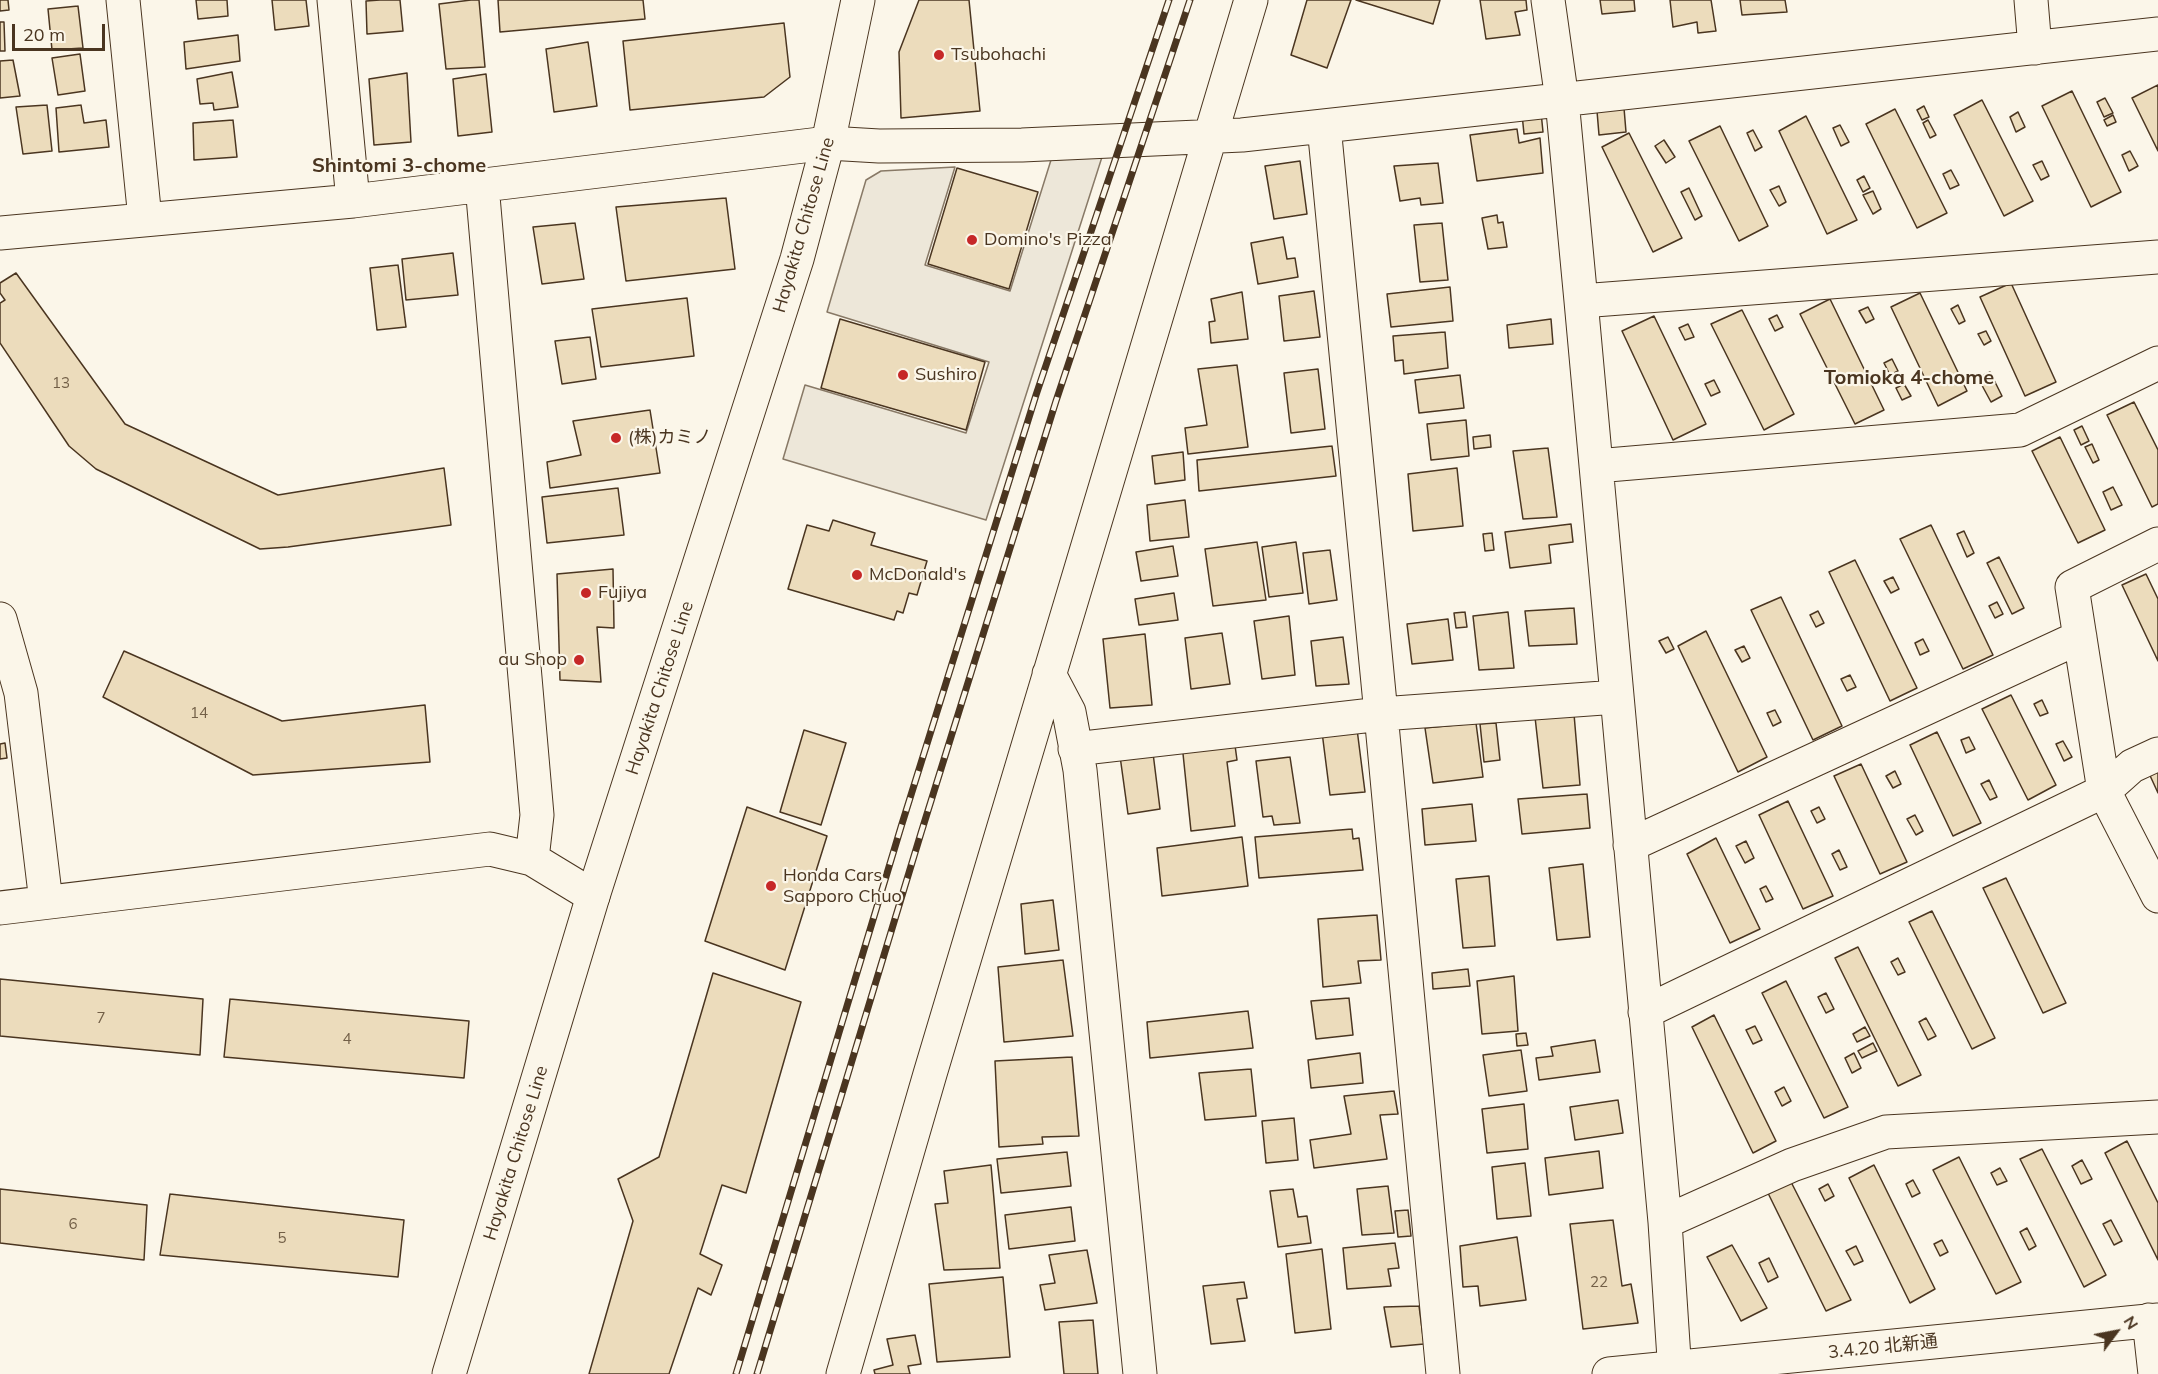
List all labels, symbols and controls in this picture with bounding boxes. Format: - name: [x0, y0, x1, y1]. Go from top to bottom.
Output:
- scale bar: [15, 12, 108, 50]
- text: 20 m: [23, 23, 65, 46]
- place label: Tsubohachi: [951, 44, 1046, 66]
- marker: Tsubohachi: [932, 48, 946, 62]
- street label: Hayakita Chitose Line: [769, 135, 839, 315]
- district label: Shintomi 3-chome: [312, 154, 486, 178]
- place label: Domino's Pizza: [984, 229, 1112, 251]
- marker: Domino's Pizza: [965, 233, 979, 247]
- place label: Sushiro: [915, 364, 977, 386]
- district label: Tomioka 4-chome: [1824, 366, 1994, 390]
- marker: Sushiro: [896, 368, 910, 382]
- house number: 13: [52, 374, 70, 392]
- place label: (株)カミノ: [628, 427, 711, 449]
- marker: (株)カミノ: [609, 431, 623, 445]
- place label: McDonald's: [869, 564, 966, 586]
- marker: McDonald's: [850, 568, 864, 582]
- place label: Fujiya: [598, 582, 647, 604]
- marker: Fujiya: [579, 586, 593, 600]
- street label: Hayakita Chitose Line: [622, 598, 698, 778]
- place label: au Shop: [498, 649, 567, 671]
- marker: au Shop: [572, 653, 586, 667]
- house number: 14: [190, 704, 208, 722]
- place label: Honda Cars Sapporo Chuo: [783, 865, 902, 908]
- marker: Honda Cars Sapporo Chuo: [764, 879, 778, 893]
- house number: 7: [97, 1009, 105, 1027]
- house number: 4: [343, 1030, 351, 1048]
- street label: Hayakita Chitose Line: [479, 1063, 553, 1243]
- house number: 6: [69, 1215, 77, 1233]
- house number: 5: [278, 1229, 286, 1247]
- house number: 22: [1590, 1273, 1608, 1291]
- north arrow: [2086, 1302, 2146, 1362]
- text: N: [2120, 1312, 2143, 1333]
- street label: 3.4.20 北新通: [1827, 1331, 1939, 1363]

